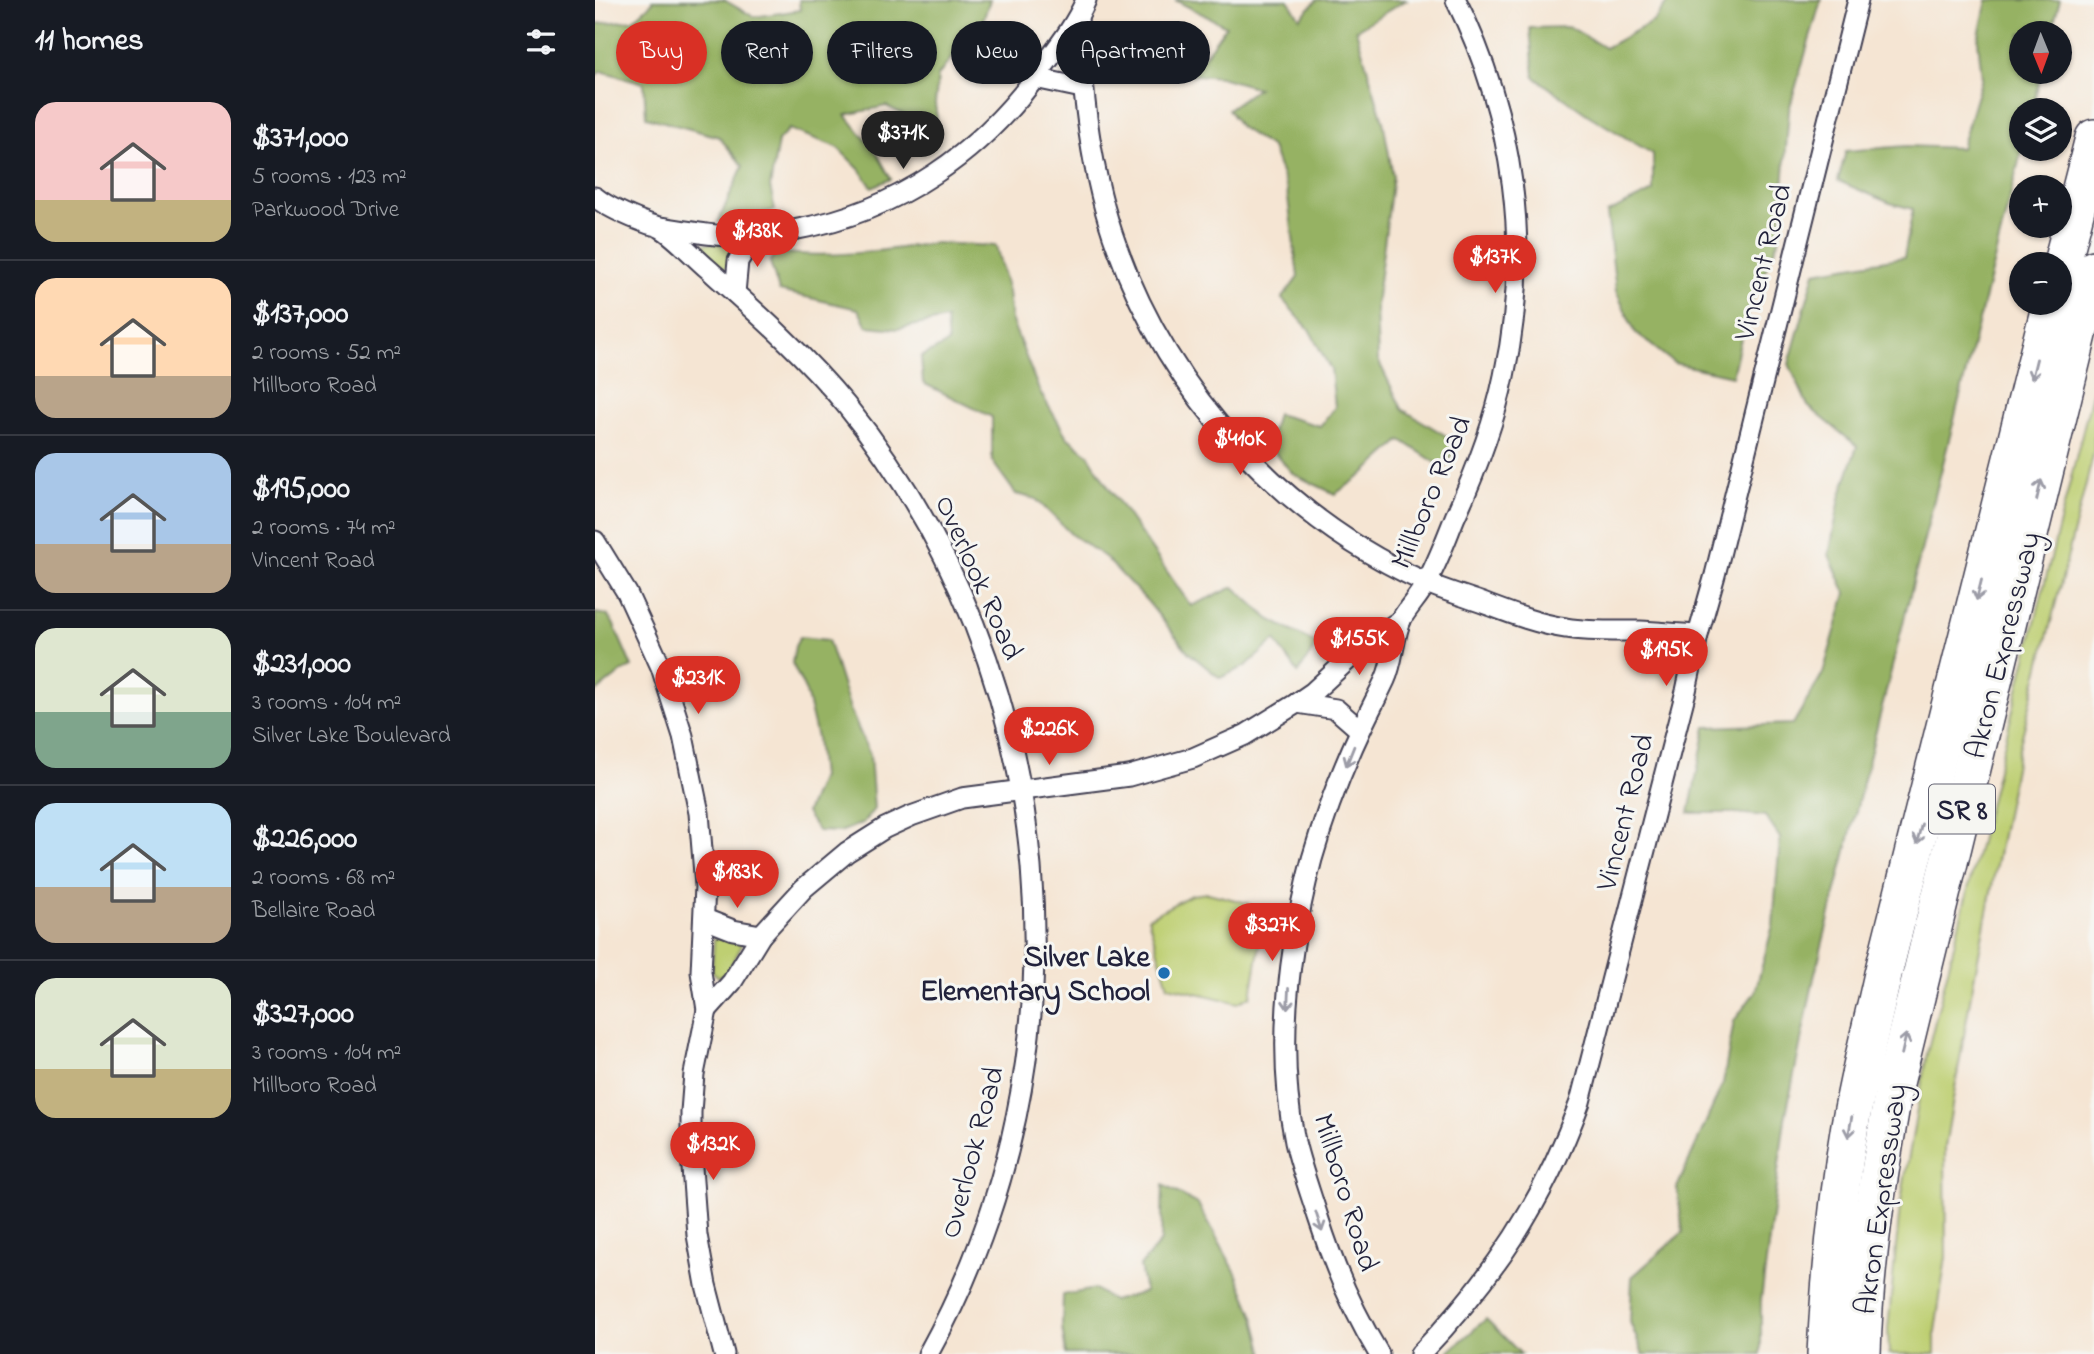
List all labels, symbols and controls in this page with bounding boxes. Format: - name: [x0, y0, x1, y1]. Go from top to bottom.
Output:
- text: 11 homes: [35, 20, 143, 64]
- chip: Buy: [616, 21, 707, 84]
- chip: Rent: [721, 21, 813, 84]
- chip: Filters: [827, 21, 937, 84]
- chip: New: [951, 21, 1042, 84]
- chip: Apartment: [1056, 21, 1210, 84]
- north arrow: [2009, 21, 2072, 84]
- map controls: [2009, 21, 2072, 315]
- icon: filters: [522, 23, 560, 61]
- button: layers: [2009, 98, 2072, 161]
- pin: $371K: [854, 111, 952, 171]
- text: $371,000: [252, 117, 348, 161]
- text: $371K: [877, 117, 929, 150]
- icon: home: [91, 130, 175, 214]
- text: 5 rooms · 123 m²: [252, 161, 407, 194]
- button: +: [2009, 175, 2072, 238]
- street label: Vincent Road: [1724, 180, 1806, 347]
- text: Parkwood Drive: [252, 194, 399, 227]
- pin: $138K: [708, 210, 806, 269]
- text: $138K: [732, 215, 782, 248]
- pin: $137K: [1446, 236, 1544, 295]
- text: $137K: [1469, 241, 1521, 274]
- button: −: [2009, 252, 2072, 315]
- text: $137,000: [252, 293, 348, 337]
- icon: home: [91, 306, 175, 390]
- text: 2 rooms · 52 m²: [252, 337, 401, 370]
- one-way arrow: [2027, 357, 2040, 380]
- text: Millboro Road: [252, 370, 377, 403]
- street label: Millboro Road: [1381, 410, 1485, 577]
- pin: $410K: [1191, 418, 1289, 477]
- text: $410K: [1214, 423, 1266, 456]
- text: $195,000: [252, 468, 350, 512]
- one-way arrow: [2033, 479, 2047, 502]
- icon: home: [91, 481, 175, 565]
- street label: Overlook Road: [921, 489, 1033, 668]
- text: 2 rooms · 74 m²: [252, 512, 396, 545]
- street label: Akron Expressway: [1955, 528, 2054, 764]
- text: Vincent Road: [252, 545, 375, 578]
- one-way arrow: [1972, 578, 1985, 600]
- pin: $155K: [1310, 618, 1408, 677]
- text: $155K: [1330, 623, 1388, 656]
- pin: $195K: [1617, 628, 1715, 688]
- text: $195K: [1640, 634, 1692, 667]
- text: $231,000: [252, 643, 351, 687]
- icon: home: [91, 656, 175, 740]
- pin: $231K: [649, 656, 747, 716]
- text: $231K: [671, 662, 725, 695]
- text: 3 rooms · 104 m²: [252, 687, 401, 720]
- pin: $226K: [1000, 708, 1098, 767]
- text: $226K: [1020, 713, 1078, 746]
- text: Silver Lake Boulevard: [252, 720, 451, 753]
- street label: Vincent Road: [1586, 730, 1668, 897]
- one-way arrow: [1342, 745, 1355, 766]
- road number: SR 8: [1929, 784, 1995, 834]
- text: $226,000: [252, 818, 357, 862]
- one-way arrow: [1912, 822, 1925, 845]
- icon: home: [91, 831, 175, 915]
- pin: $183K: [688, 850, 786, 910]
- text: $183K: [712, 856, 762, 889]
- text: 2 rooms · 68 m²: [252, 862, 395, 895]
- text: Bellaire Road: [252, 895, 375, 928]
- pin: $327K: [1223, 904, 1321, 963]
- text: $327K: [1244, 909, 1300, 942]
- place label: Silver Lake Elementary School: [920, 937, 1152, 1015]
- marker: Silver Lake Elementary School: [1156, 965, 1172, 981]
- one-way arrow: [1281, 987, 1294, 1010]
- text: $327,000: [252, 993, 354, 1037]
- icon: home: [91, 1006, 175, 1090]
- one-way arrow: [1898, 1033, 1911, 1056]
- text: 3 rooms · 104 m²: [252, 1037, 401, 1070]
- street label: Overlook Road: [930, 1062, 1018, 1244]
- text: Millboro Road: [252, 1070, 377, 1103]
- street label: Akron Expressway: [1845, 1081, 1921, 1318]
- street label: Millboro Road: [1299, 1109, 1389, 1277]
- one-way arrow: [1843, 1115, 1856, 1138]
- pin: $132K: [664, 1122, 762, 1182]
- text: $132K: [686, 1128, 740, 1161]
- one-way arrow: [1314, 1211, 1327, 1233]

